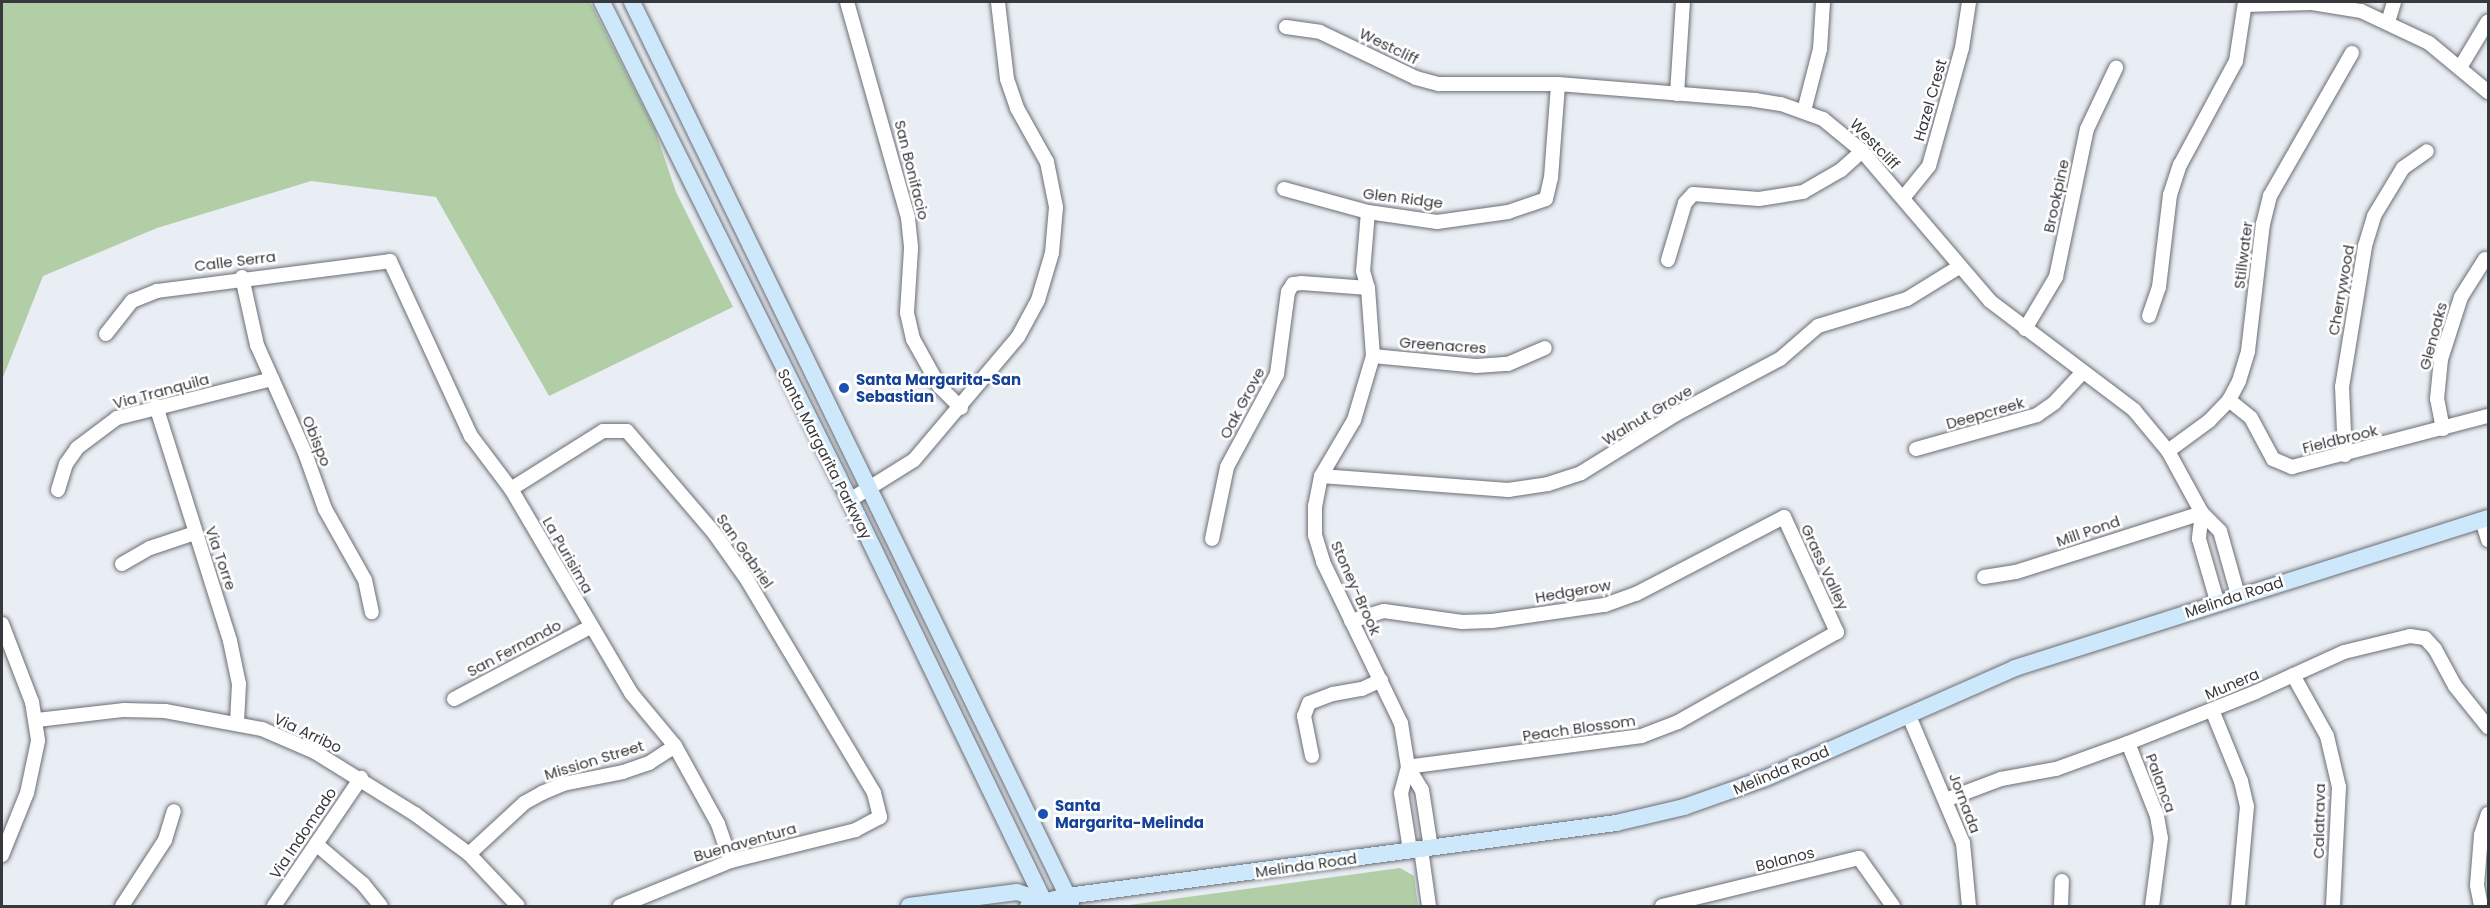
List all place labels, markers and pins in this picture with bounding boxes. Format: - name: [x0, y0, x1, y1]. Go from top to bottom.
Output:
- place label: Santa Margarita-San Sebastian: [856, 370, 1021, 405]
- marker: Santa Margarita-San Sebastian: [837, 381, 851, 395]
- place label: Santa Margarita-Melinda: [1055, 796, 1204, 831]
- marker: Santa Margarita-Melinda: [1036, 807, 1050, 821]

